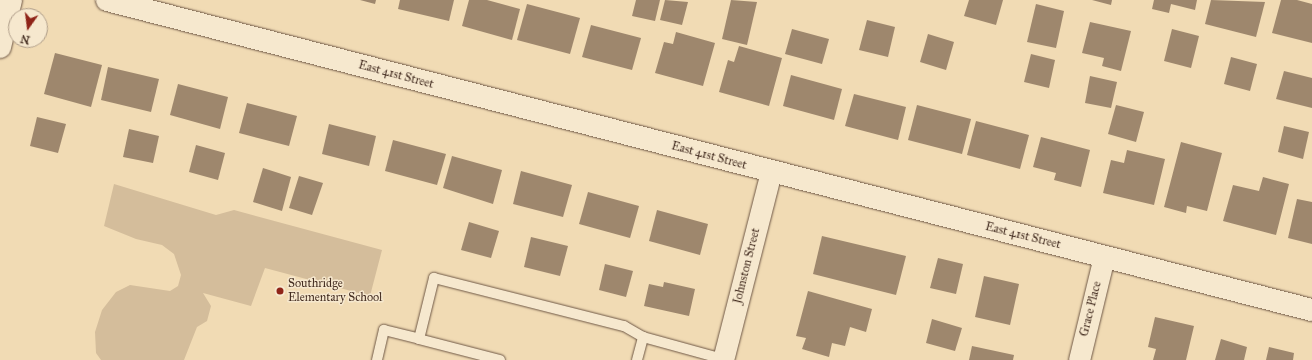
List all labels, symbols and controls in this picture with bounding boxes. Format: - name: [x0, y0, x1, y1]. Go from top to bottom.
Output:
- north arrow: [8, 8, 48, 48]
- text: N: [19, 32, 31, 47]
- street label: East 41st Street: [357, 58, 435, 92]
- street label: East 41st Street: [670, 139, 748, 173]
- street label: East 41st Street: [984, 220, 1062, 252]
- street label: Johnston Street: [731, 227, 763, 305]
- place label: Southridge Elementary School: [288, 277, 382, 305]
- street label: Grace Place: [1077, 280, 1105, 338]
- marker: Southridge Elementary School: [275, 286, 285, 296]

